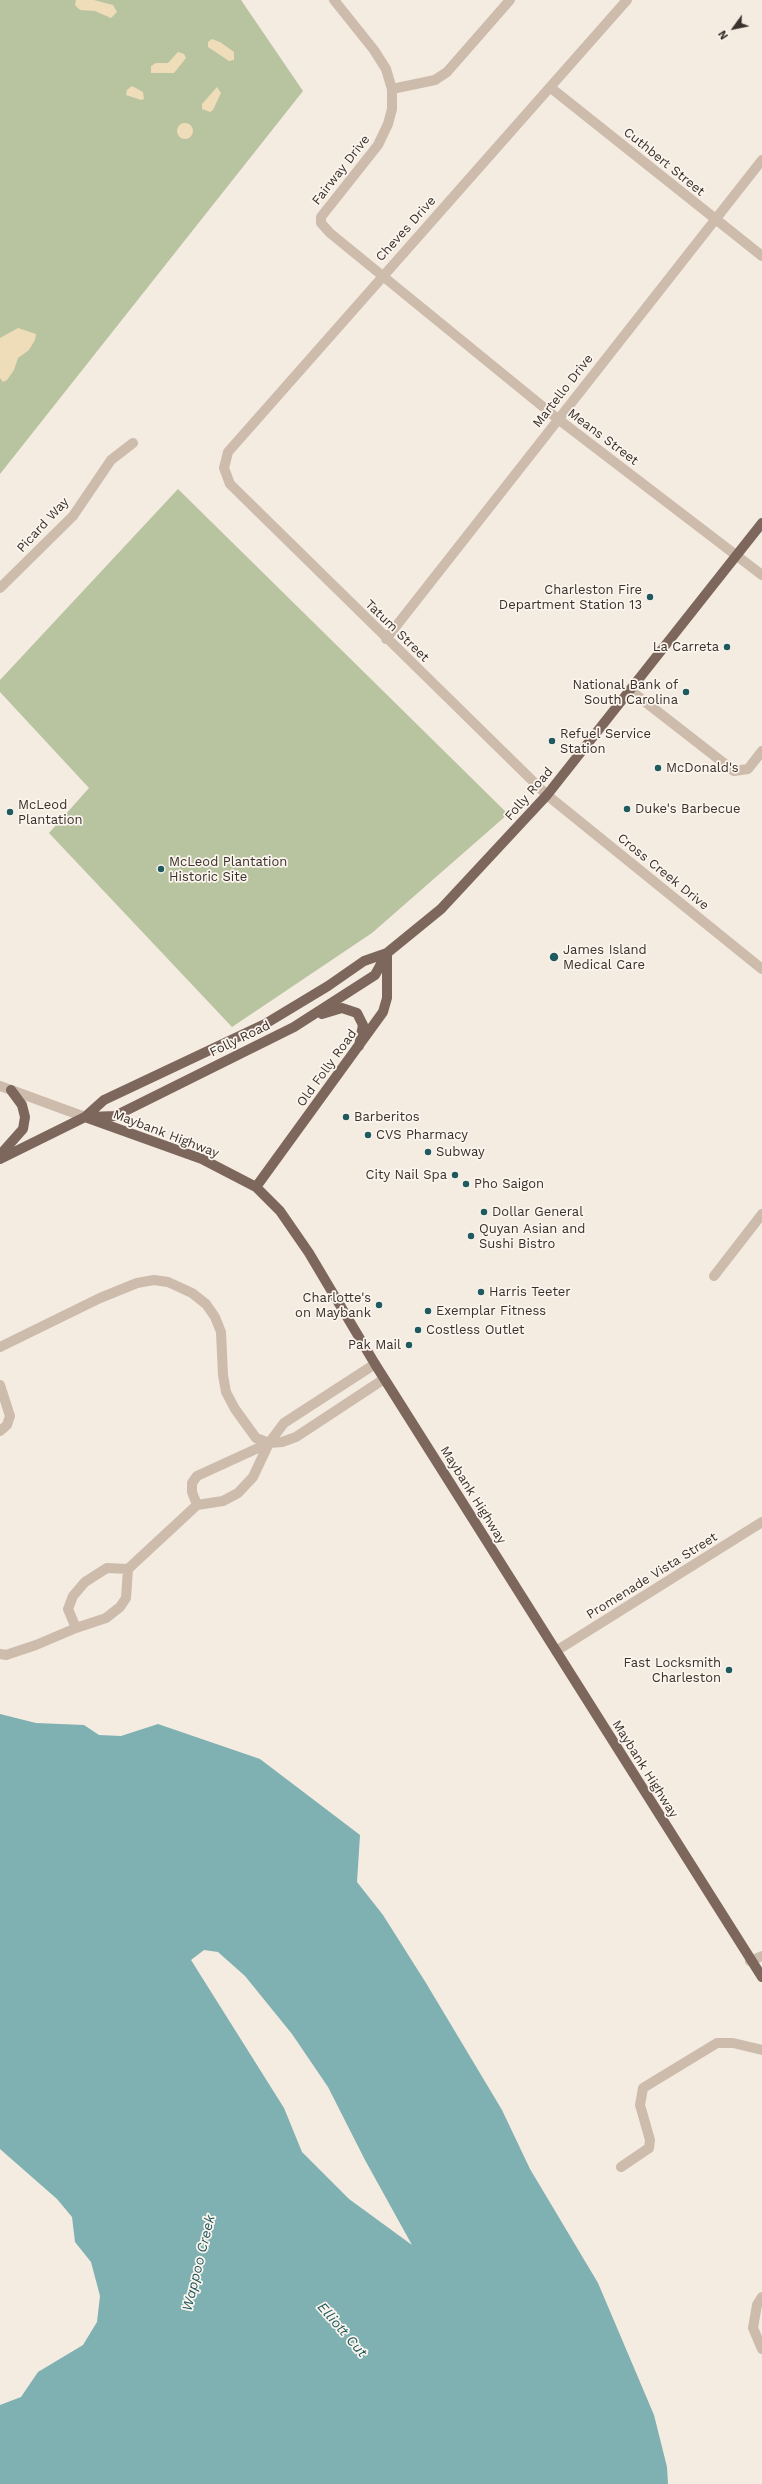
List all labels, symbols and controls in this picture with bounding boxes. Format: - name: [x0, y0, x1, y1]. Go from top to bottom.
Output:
- north arrow: [714, 8, 754, 48]
- text: N: [716, 28, 731, 42]
- street label: Cuthbert Street: [620, 124, 708, 200]
- street label: Fairway Drive: [309, 132, 373, 208]
- street label: Cheves Drive: [373, 193, 439, 265]
- street label: Martello Drive: [530, 351, 596, 431]
- street label: Means Street: [565, 405, 641, 469]
- street label: Picard Way: [14, 494, 72, 556]
- place label: Charleston Fire Department Station 13: [499, 582, 642, 613]
- marker: Charleston Fire Department Station 13: [645, 592, 655, 602]
- street label: Tatum Street: [362, 597, 432, 665]
- place label: La Carreta: [653, 639, 719, 655]
- marker: La Carreta: [722, 642, 732, 652]
- place label: National Bank of South Carolina: [572, 677, 678, 708]
- marker: National Bank of South Carolina: [681, 687, 691, 697]
- place label: Refuel Service Station: [560, 726, 651, 757]
- marker: Refuel Service Station: [547, 736, 557, 746]
- place label: McDonald's: [666, 760, 739, 776]
- marker: McDonald's: [653, 763, 663, 773]
- street label: Folly Road: [502, 764, 556, 824]
- place label: McLeod Plantation: [18, 797, 83, 828]
- place label: Duke's Barbecue: [635, 801, 741, 817]
- marker: Duke's Barbecue: [622, 804, 632, 814]
- marker: McLeod Plantation: [5, 807, 15, 817]
- street label: Cross Creek Drive: [614, 830, 712, 914]
- place label: McLeod Plantation Historic Site: [169, 854, 287, 885]
- marker: McLeod Plantation Historic Site: [156, 864, 166, 874]
- place label: James Island Medical Care: [563, 942, 647, 973]
- marker: James Island Medical Care: [548, 951, 560, 963]
- street label: Folly Road: [207, 1018, 273, 1060]
- street label: Old Folly Road: [294, 1026, 360, 1110]
- street label: Maybank Highway: [111, 1107, 221, 1161]
- place label: Barberitos: [354, 1109, 420, 1125]
- marker: Barberitos: [341, 1112, 351, 1122]
- place label: CVS Pharmacy: [376, 1127, 468, 1143]
- marker: CVS Pharmacy: [363, 1130, 373, 1140]
- place label: Subway: [436, 1144, 485, 1160]
- marker: Subway: [423, 1147, 433, 1157]
- place label: City Nail Spa: [366, 1167, 447, 1183]
- marker: City Nail Spa: [450, 1170, 460, 1180]
- place label: Pho Saigon: [474, 1176, 544, 1192]
- marker: Pho Saigon: [461, 1179, 471, 1189]
- place label: Dollar General: [492, 1204, 583, 1220]
- marker: Dollar General: [479, 1207, 489, 1217]
- place label: Quyan Asian and Sushi Bistro: [479, 1221, 585, 1252]
- marker: Quyan Asian and Sushi Bistro: [466, 1231, 476, 1241]
- place label: Harris Teeter: [489, 1284, 571, 1300]
- marker: Harris Teeter: [476, 1287, 486, 1297]
- place label: Charlotte's on Maybank: [295, 1290, 371, 1321]
- marker: Charlotte's on Maybank: [374, 1300, 384, 1310]
- place label: Exemplar Fitness: [436, 1303, 546, 1319]
- marker: Exemplar Fitness: [423, 1306, 433, 1316]
- place label: Costless Outlet: [426, 1322, 525, 1338]
- marker: Costless Outlet: [413, 1325, 423, 1335]
- place label: Pak Mail: [348, 1337, 401, 1353]
- marker: Pak Mail: [404, 1340, 414, 1350]
- street label: Maybank Highway: [437, 1443, 509, 1547]
- street label: Promenade Vista Street: [584, 1529, 720, 1623]
- place label: Fast Locksmith Charleston: [624, 1655, 721, 1686]
- marker: Fast Locksmith Charleston: [724, 1665, 734, 1675]
- street label: Maybank Highway: [609, 1717, 681, 1821]
- water label: Wappoo Creek: [179, 2213, 219, 2313]
- water label: Elliott Cut: [314, 2299, 370, 2361]

